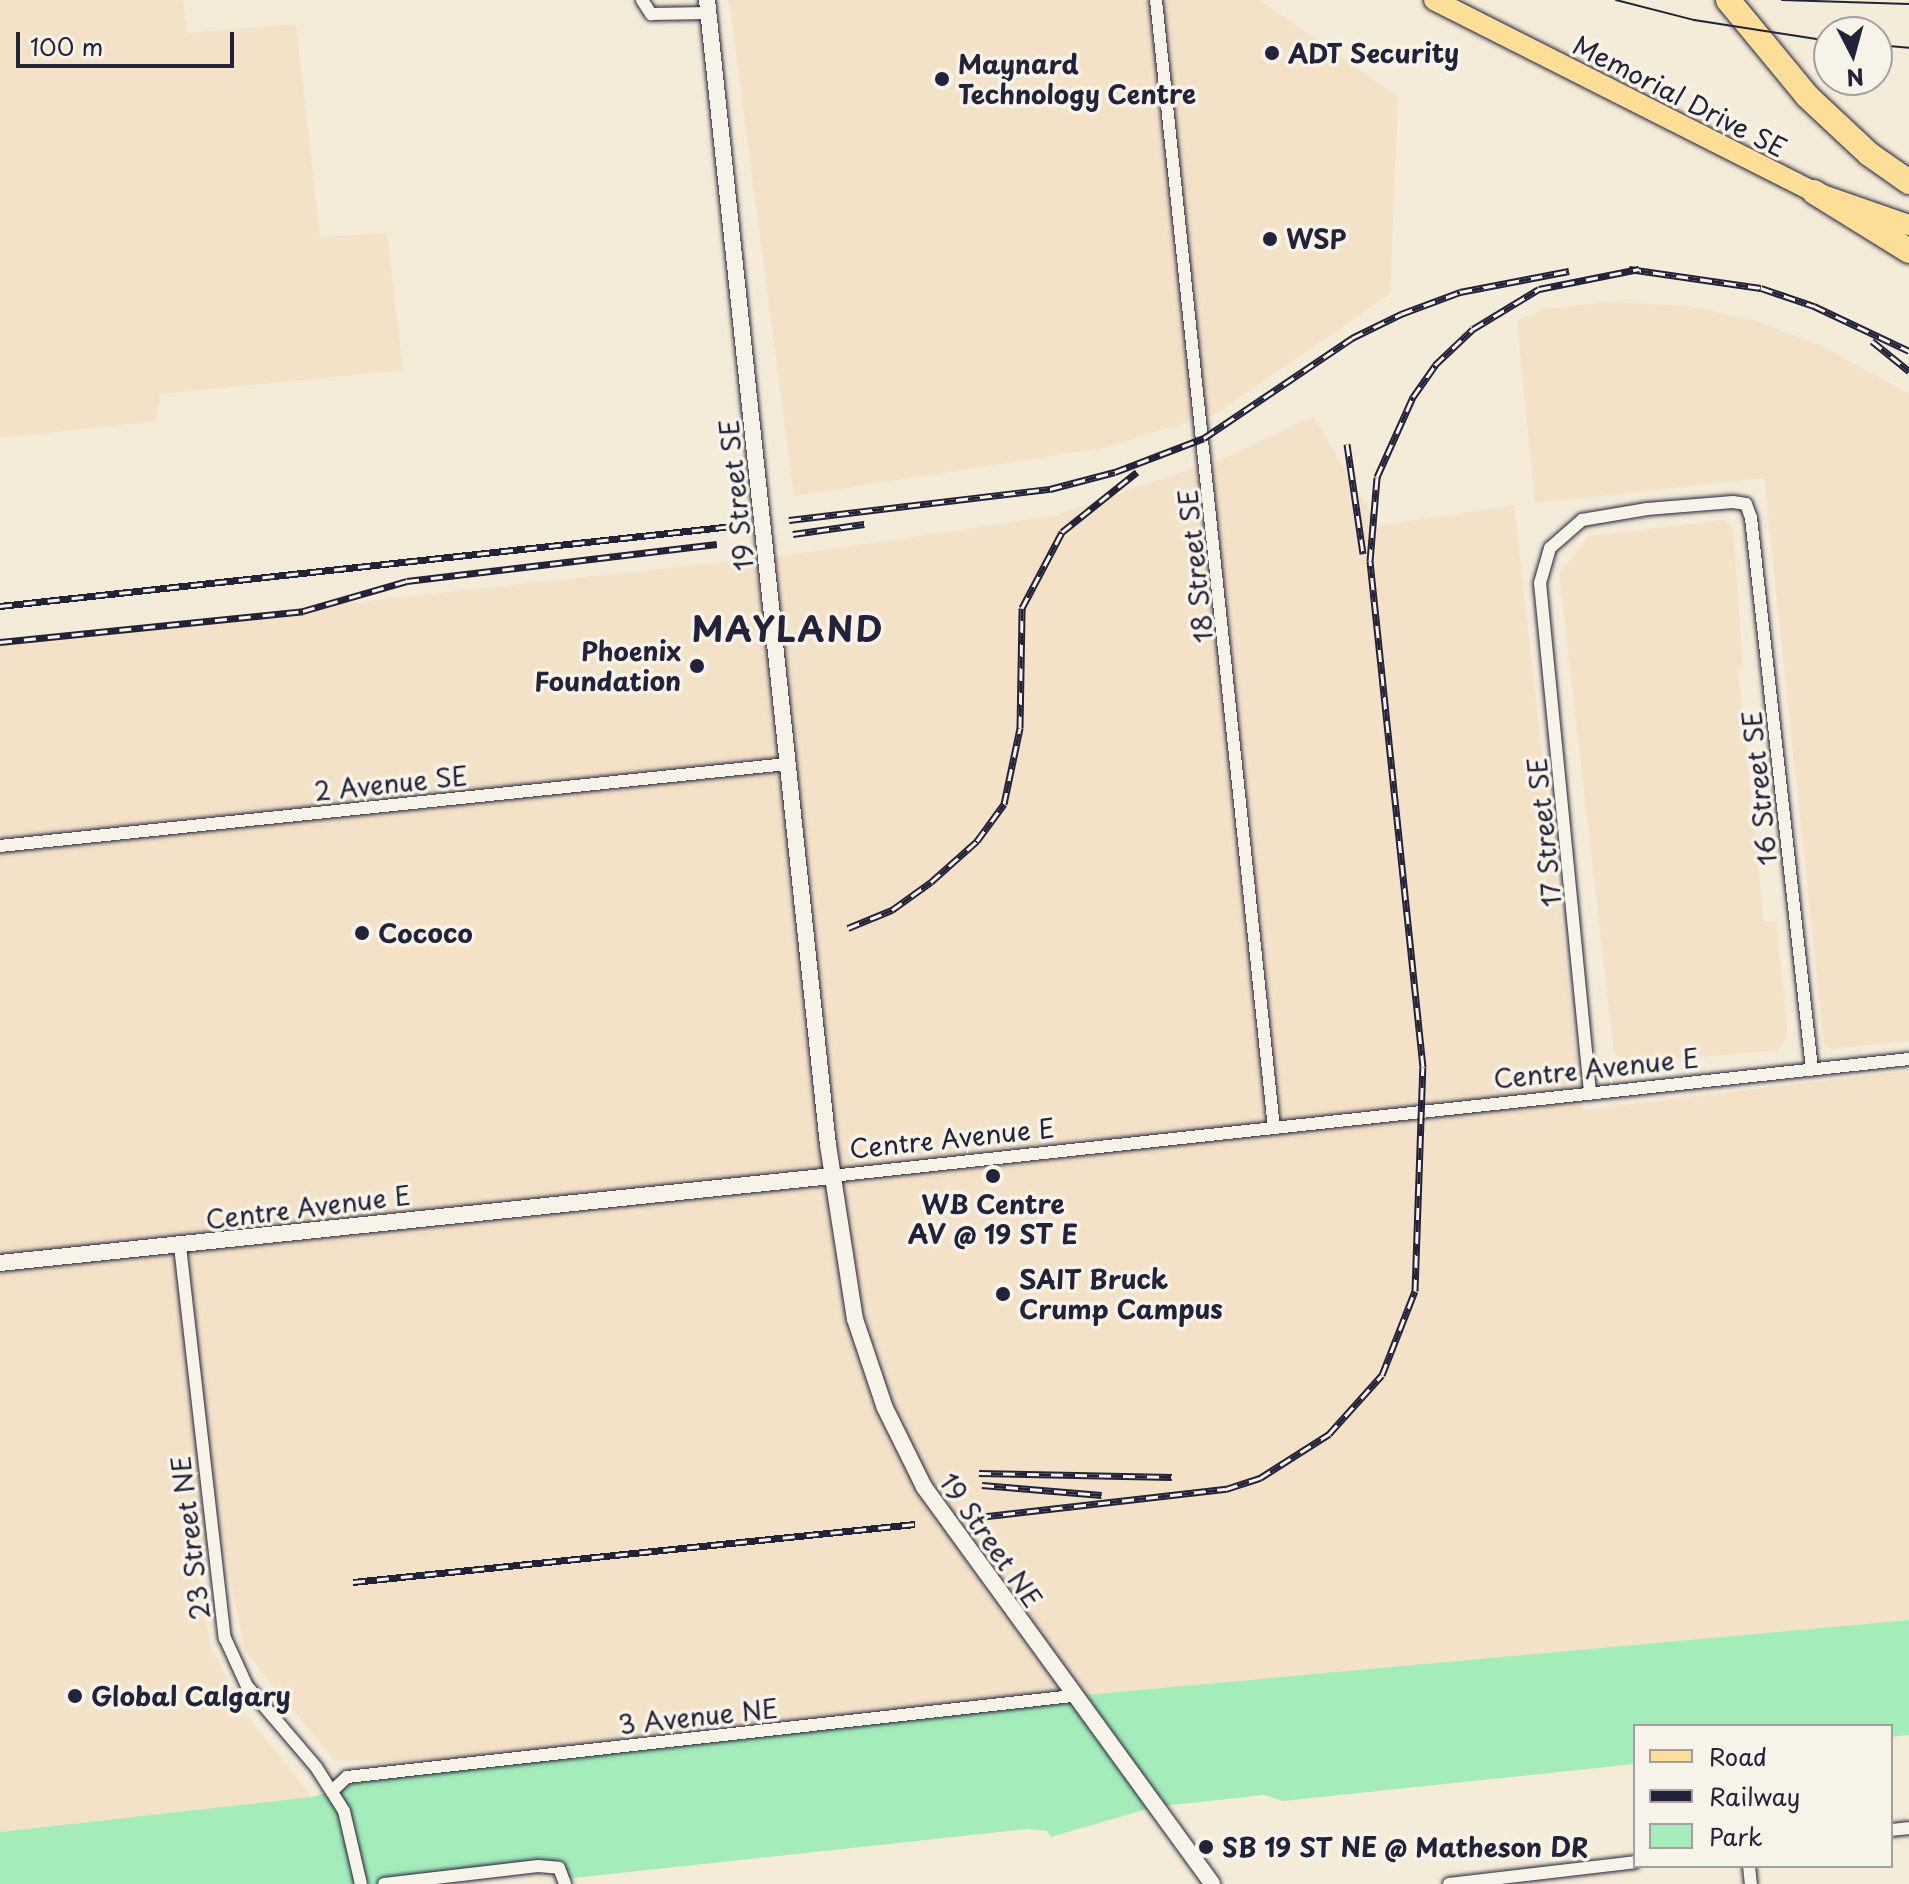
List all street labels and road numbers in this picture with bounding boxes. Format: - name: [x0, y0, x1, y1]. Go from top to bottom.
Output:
- street label: Memorial Drive SE: [1568, 28, 1792, 164]
- street label: 19 Street SE: [712, 417, 760, 573]
- street label: 18 Street SE: [1171, 487, 1219, 645]
- street label: 16 Street SE: [1735, 708, 1783, 868]
- street label: 17 Street SE: [1521, 754, 1567, 910]
- street label: 2 Avenue SE: [311, 759, 471, 807]
- street label: Centre Avenue E: [1491, 1042, 1701, 1094]
- street label: Centre Avenue E: [847, 1112, 1057, 1164]
- street label: Centre Avenue E: [203, 1179, 413, 1235]
- street label: 23 Street NE: [164, 1454, 216, 1622]
- street label: 19 Street NE: [933, 1466, 1049, 1614]
- street label: 3 Avenue NE: [617, 1692, 779, 1740]

